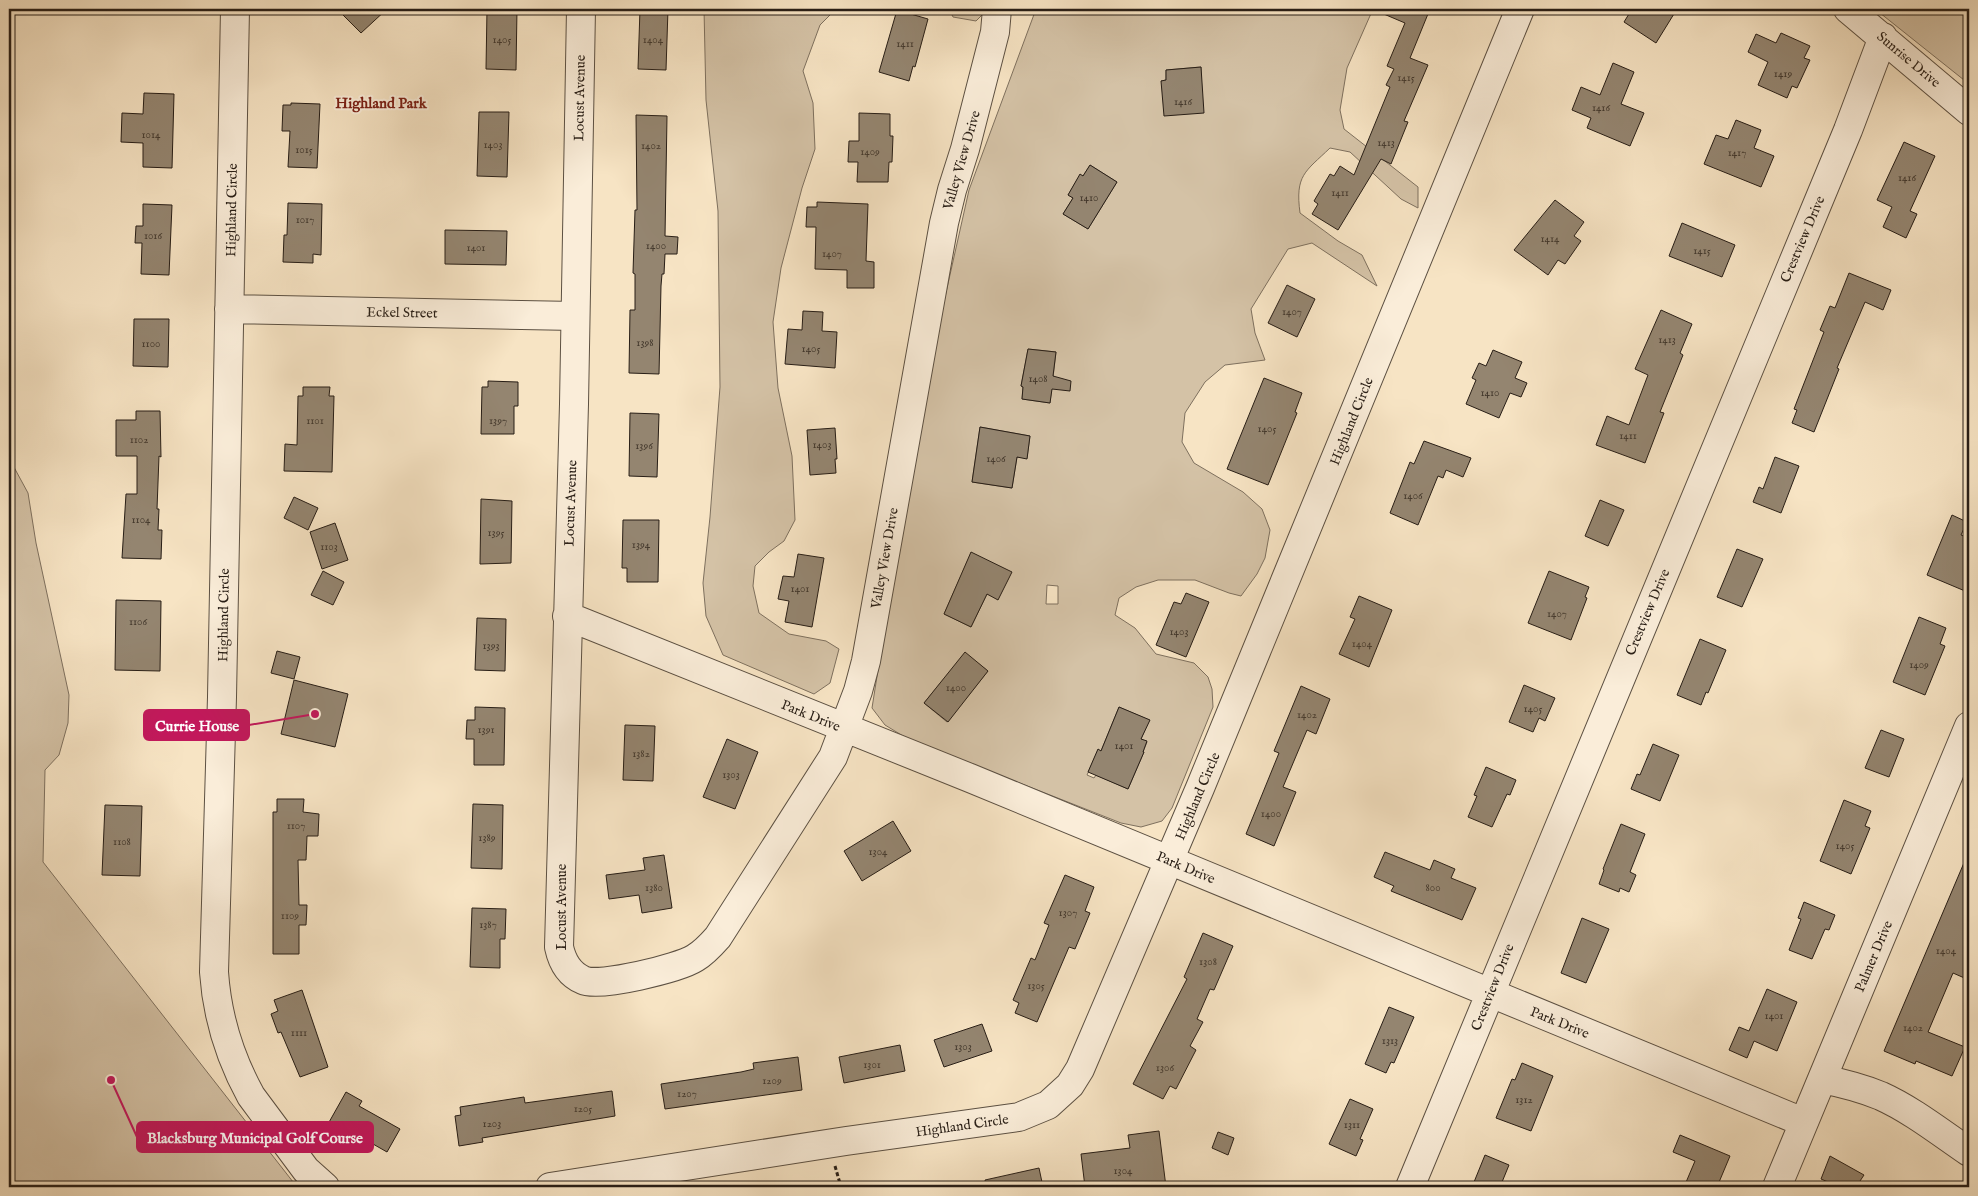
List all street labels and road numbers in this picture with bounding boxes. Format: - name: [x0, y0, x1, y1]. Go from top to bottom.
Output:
- street label: Sunrise Drive: [1873, 28, 1944, 92]
- street label: Locust Avenue: [570, 54, 590, 141]
- street label: Valley View Drive: [939, 108, 985, 213]
- street label: Highland Circle: [222, 162, 242, 257]
- street label: Crestview Drive: [1777, 193, 1829, 285]
- street label: Eckel Street: [366, 303, 438, 323]
- street label: Highland Circle: [1326, 374, 1378, 468]
- street label: Locust Avenue: [560, 459, 582, 547]
- street label: Valley View Drive: [867, 506, 903, 611]
- street label: Crestview Drive: [1622, 566, 1674, 658]
- street label: Highland Circle: [214, 567, 234, 662]
- street label: Park Drive: [778, 696, 843, 736]
- street label: Highland Circle: [1171, 749, 1225, 843]
- street label: Park Drive: [1153, 847, 1218, 889]
- street label: Locust Avenue: [553, 863, 571, 950]
- street label: Palmer Drive: [1851, 917, 1897, 995]
- street label: Crestview Drive: [1467, 941, 1519, 1034]
- street label: Park Drive: [1527, 1003, 1592, 1043]
- street label: Highland Circle: [914, 1110, 1010, 1141]

